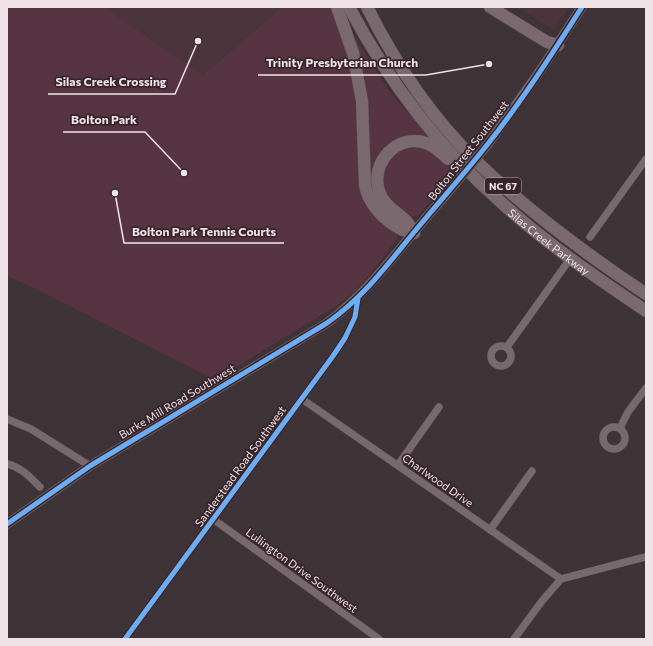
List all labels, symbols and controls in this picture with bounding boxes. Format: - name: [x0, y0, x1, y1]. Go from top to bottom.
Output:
- callout: Trinity Presbyterian Church: [258, 51, 426, 75]
- text: Trinity Presbyterian Church: [266, 55, 418, 69]
- callout: Silas Creek Crossing: [48, 70, 175, 94]
- text: Silas Creek Crossing: [56, 74, 167, 88]
- street label: Bolton Street Southwest: [425, 97, 511, 202]
- callout: Bolton Park: [63, 108, 145, 132]
- text: Bolton Park: [71, 112, 137, 126]
- road number: NC 67: [485, 178, 521, 194]
- street label: Silas Creek Parkway: [506, 206, 593, 277]
- callout: Bolton Park Tennis Courts: [124, 219, 284, 243]
- text: Bolton Park Tennis Courts: [132, 224, 276, 238]
- street label: Burke Mill Road Southwest: [116, 361, 238, 441]
- street label: Sanderstead Road Southwest: [192, 403, 288, 529]
- street label: Charlwood Drive: [400, 451, 476, 509]
- street label: Lullington Drive Southwest: [244, 525, 361, 615]

